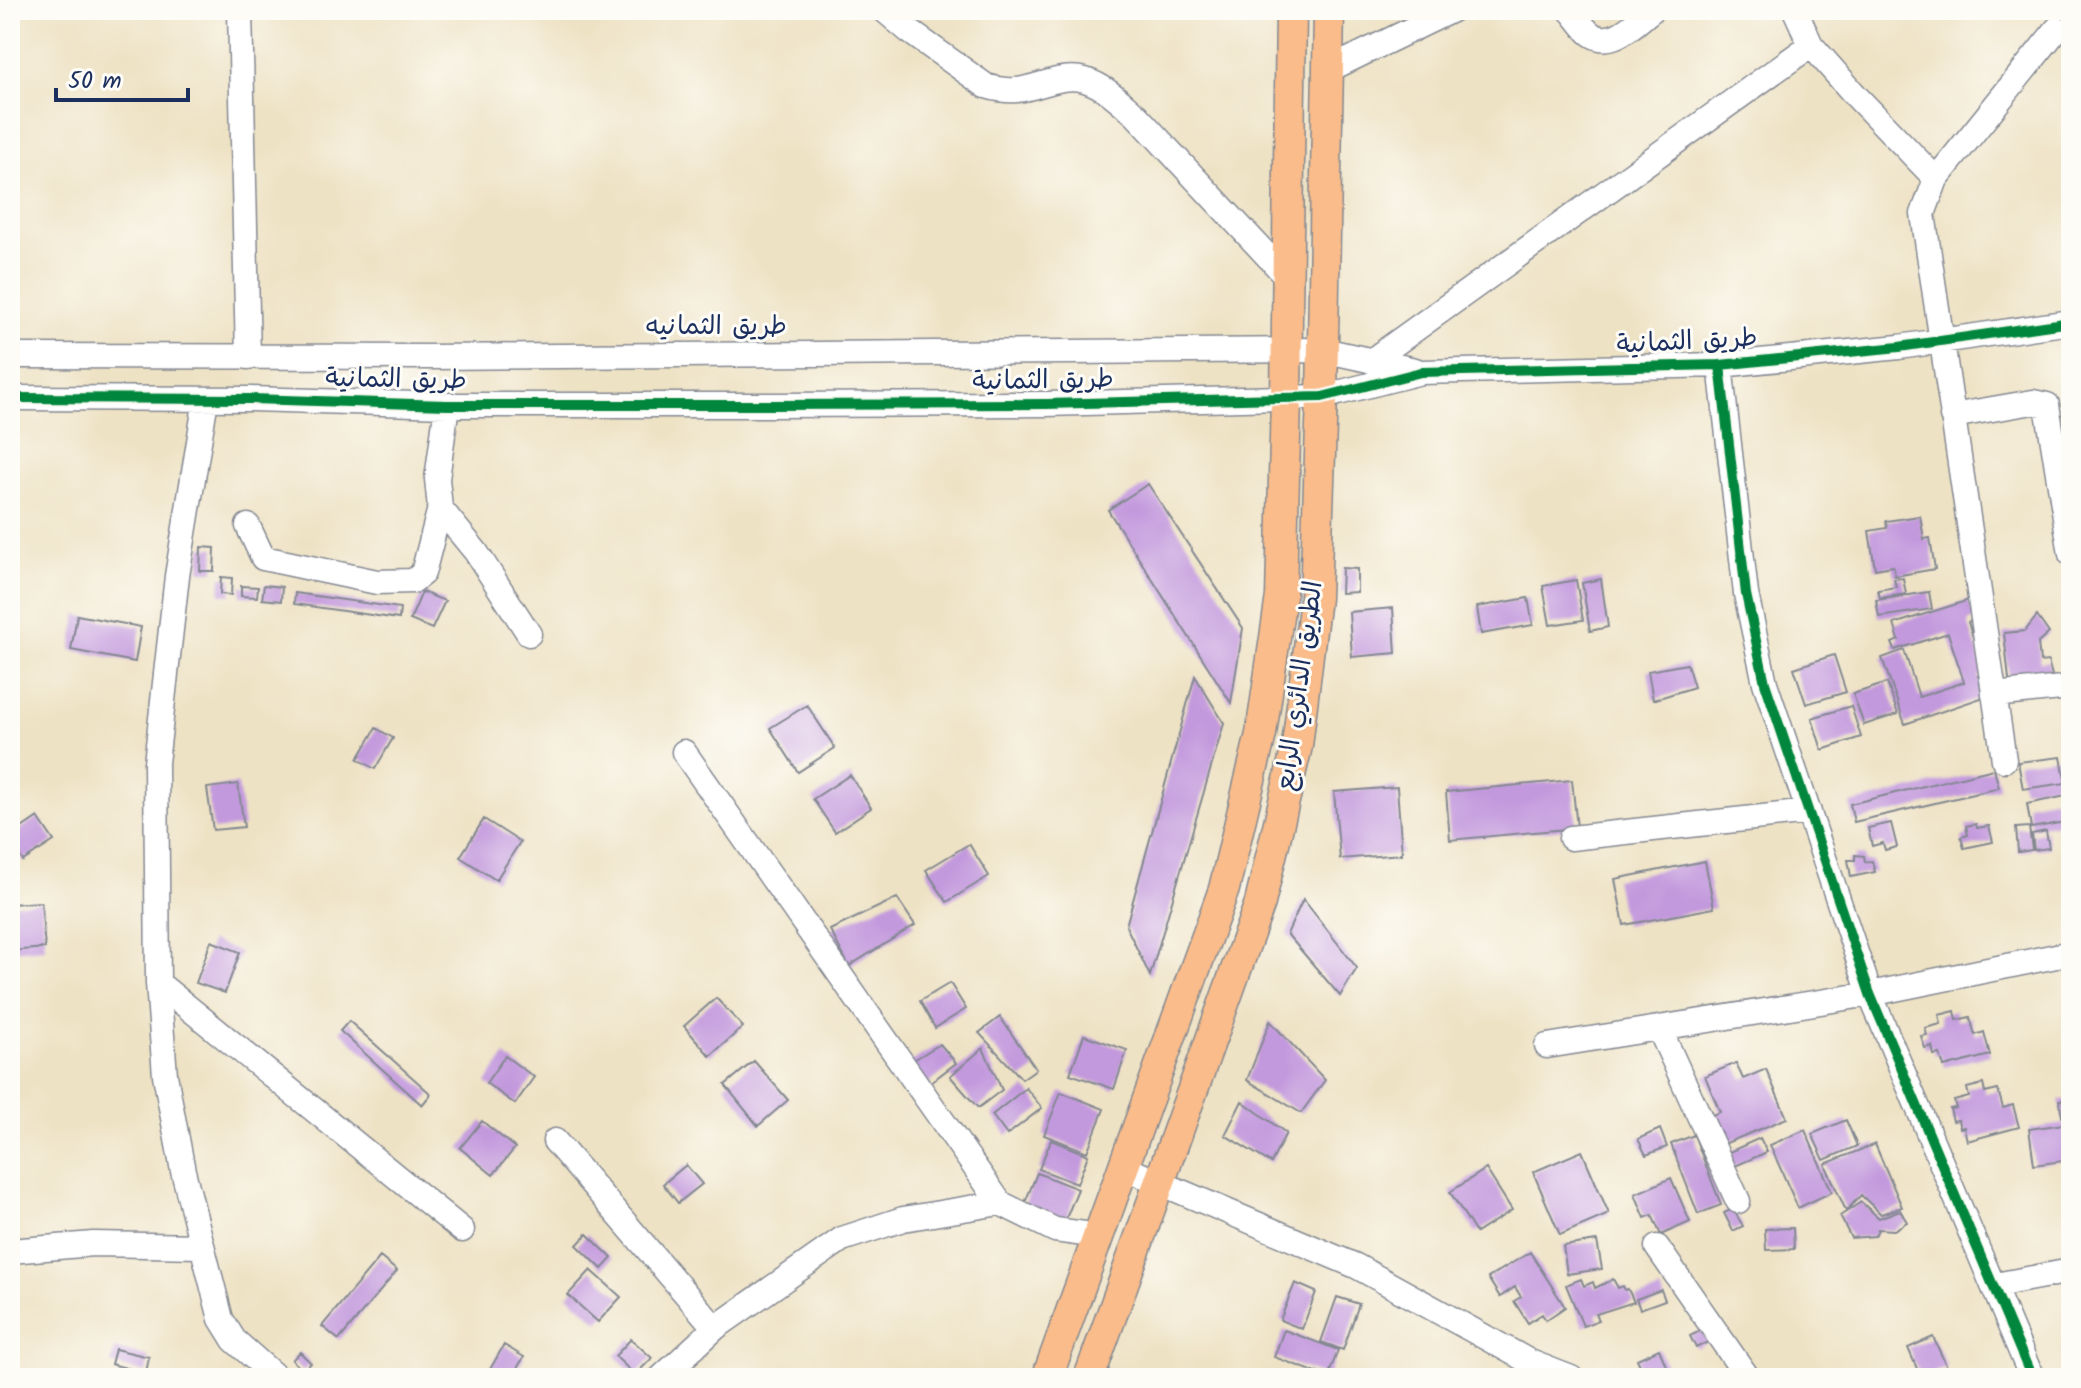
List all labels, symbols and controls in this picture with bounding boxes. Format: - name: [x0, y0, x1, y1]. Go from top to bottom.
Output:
- scale bar: [56, 52, 188, 102]
- text: 50 m: [68, 62, 122, 101]
- street label: طريق الثمانيه: [645, 306, 787, 348]
- street label: طريق الثمانية: [1615, 317, 1759, 367]
- street label: طريق الثمانية: [325, 358, 467, 402]
- street label: طريق الثمانية: [972, 359, 1114, 403]
- street label: الطريق الدائري الرابع: [1264, 578, 1336, 794]

